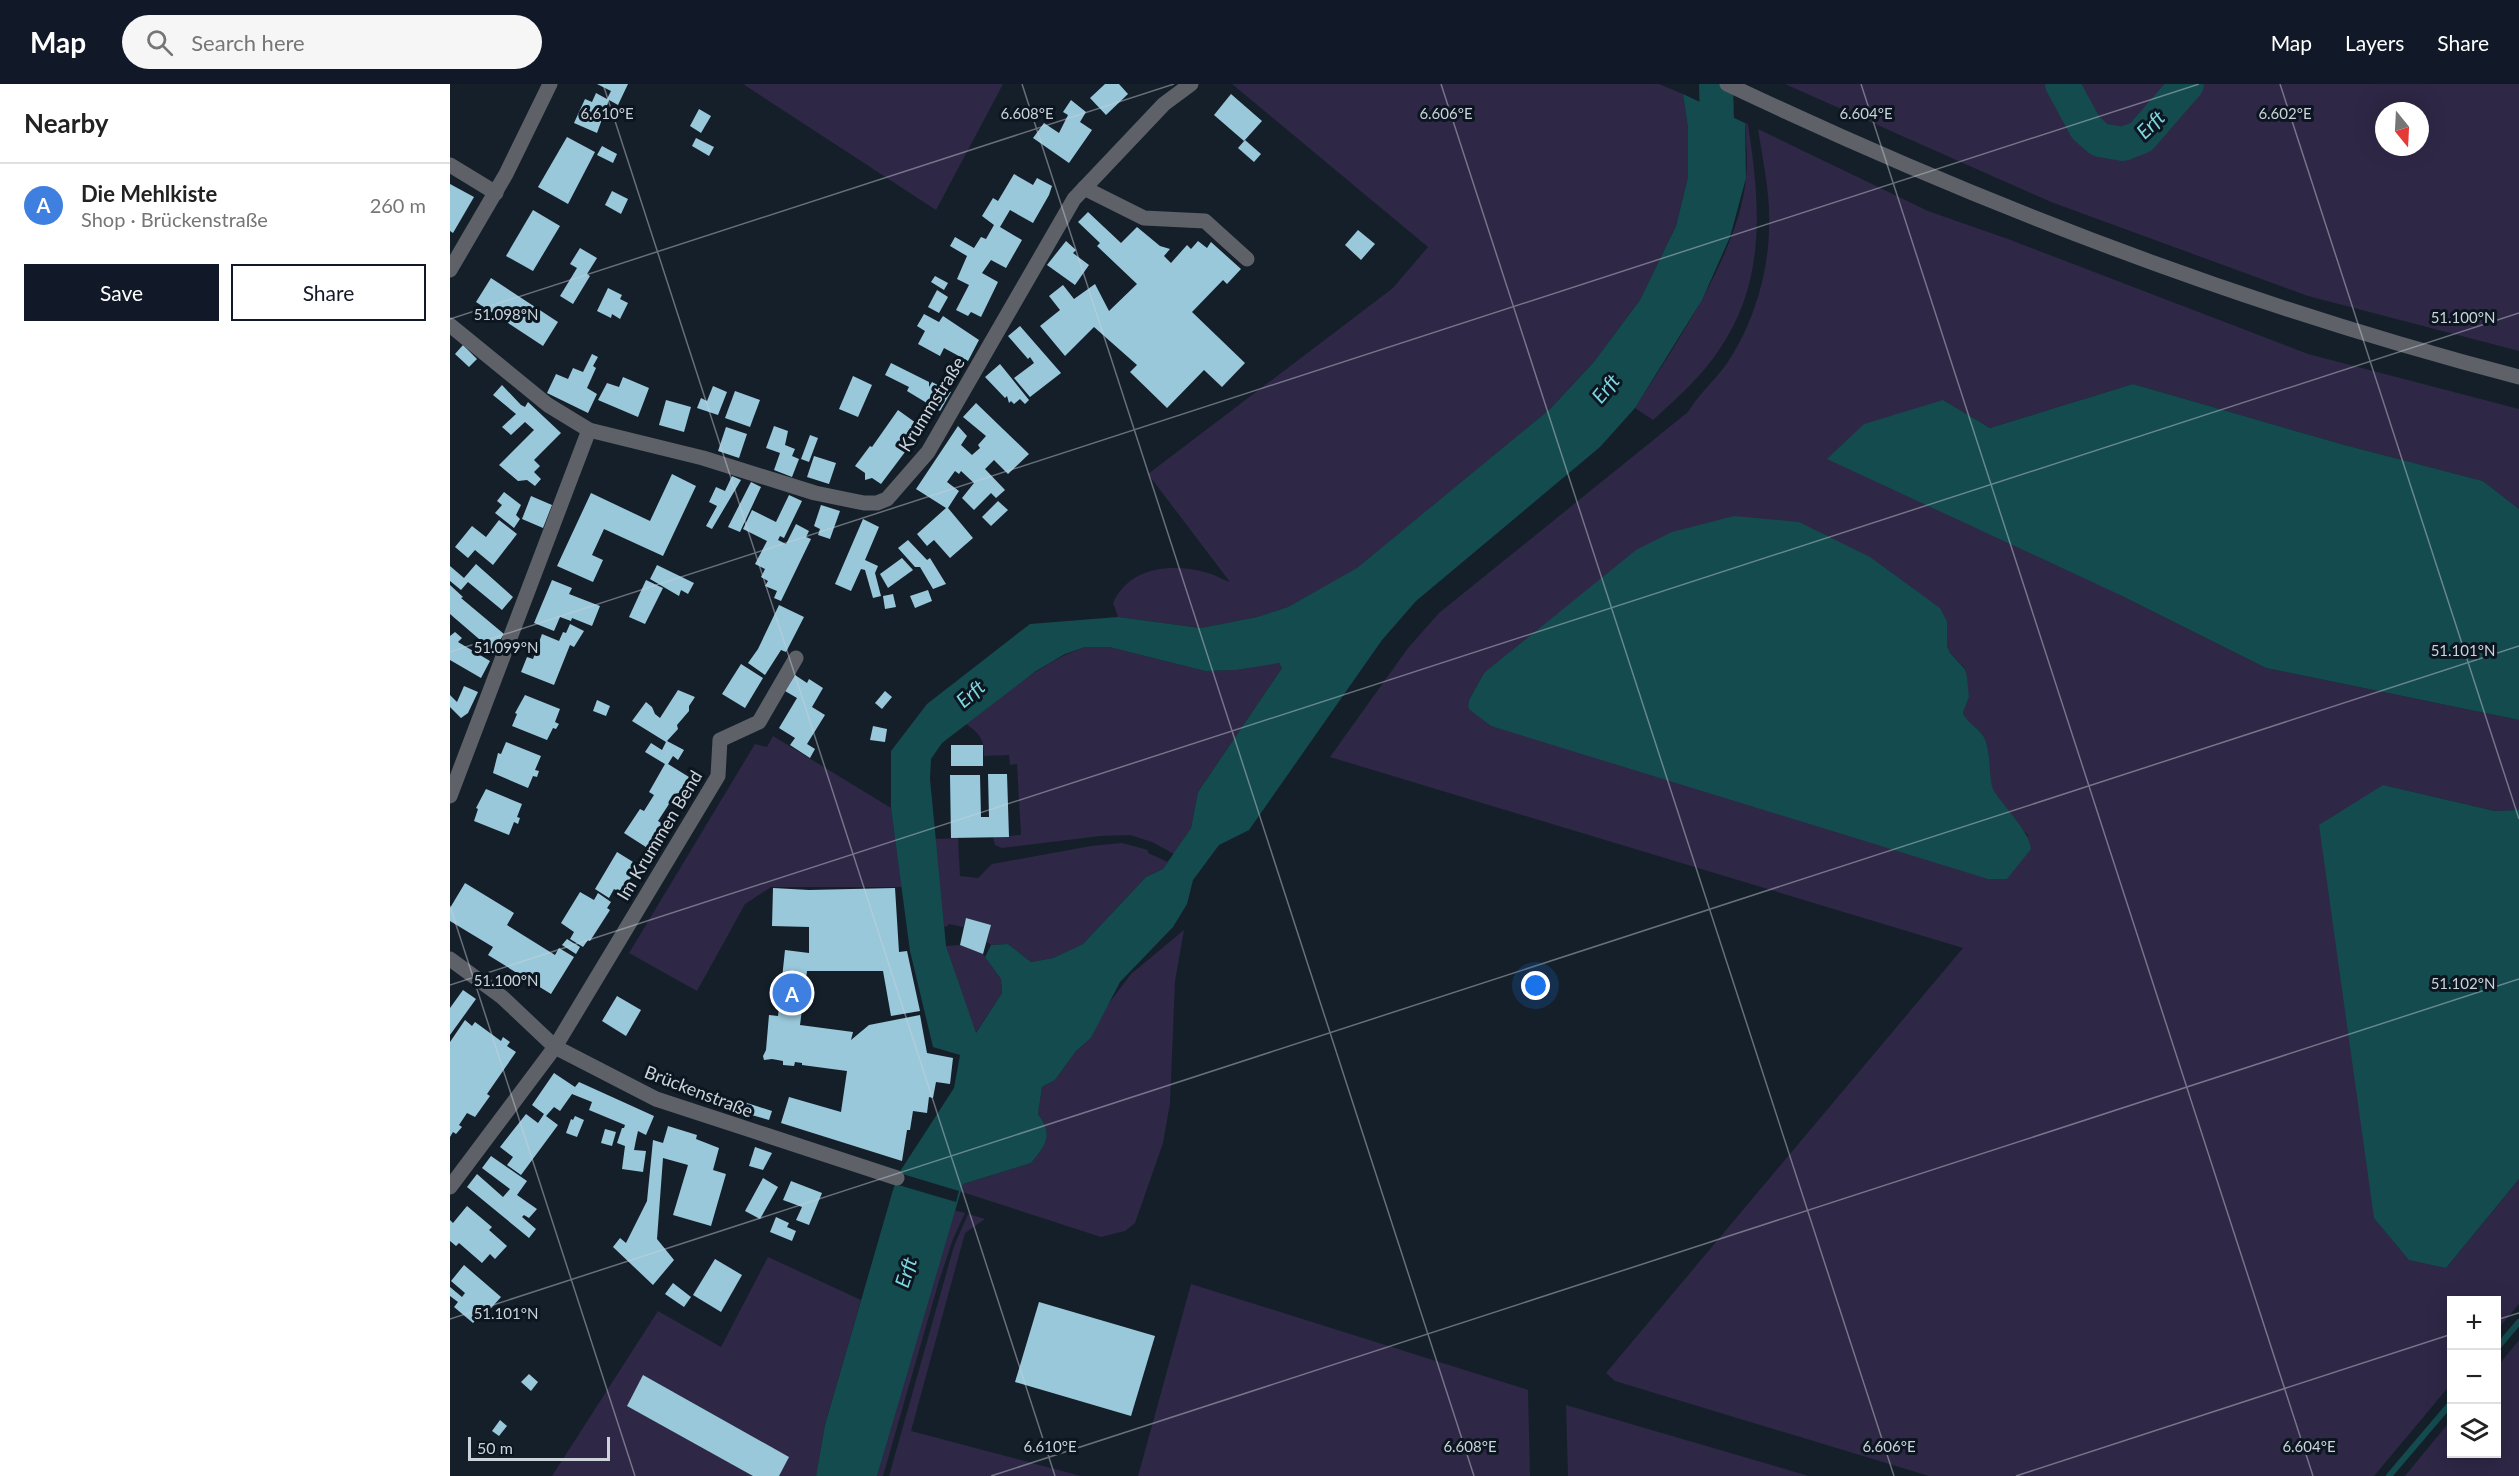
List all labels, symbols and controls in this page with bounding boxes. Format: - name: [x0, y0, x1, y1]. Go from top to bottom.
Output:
- search box: [122, 15, 542, 69]
- text: Map: [30, 25, 86, 59]
- icon: search: [143, 26, 176, 59]
- text: Search here: [191, 29, 305, 56]
- text: Map: [2271, 30, 2312, 55]
- text: Layers: [2345, 30, 2404, 55]
- text: Share: [2437, 30, 2489, 55]
- north arrow: [2375, 102, 2429, 156]
- text: 6.610°E: [580, 104, 634, 122]
- text: 6.608°E: [1000, 104, 1054, 122]
- text: 6.606°E: [1419, 104, 1473, 122]
- text: 6.604°E: [1839, 104, 1893, 122]
- text: 6.602°E: [2258, 104, 2312, 122]
- water label: Erft: [2131, 105, 2169, 143]
- text: Nearby: [24, 107, 109, 139]
- text: Die Mehlkiste: [81, 180, 217, 207]
- text: A: [37, 193, 50, 217]
- text: 260 m: [370, 193, 426, 217]
- text: Shop · Brückenstraße: [81, 207, 268, 231]
- button: Save: [24, 264, 219, 321]
- button: Share: [231, 264, 426, 321]
- text: 51.098°N: [474, 305, 538, 323]
- text: 51.100°N: [2431, 308, 2495, 326]
- street label: Krummstraße: [893, 353, 969, 455]
- water label: Erft: [1586, 369, 1624, 407]
- text: 51.099°N: [474, 638, 538, 656]
- text: 51.101°N: [2431, 641, 2495, 659]
- water label: Erft: [951, 674, 989, 712]
- street label: Im Krummen Bend: [612, 766, 706, 904]
- pin: A: [772, 970, 812, 1016]
- text: 51.100°N: [474, 971, 538, 989]
- your location: [1521, 971, 1550, 1000]
- text: 51.102°N: [2431, 974, 2495, 992]
- street label: Brückenstraße: [642, 1060, 756, 1122]
- water label: Erft: [889, 1254, 921, 1290]
- map controls: [2447, 1296, 2501, 1458]
- button: +: [2447, 1296, 2501, 1350]
- text: 51.101°N: [474, 1304, 538, 1322]
- button: −: [2447, 1350, 2501, 1404]
- button: layers: [2447, 1404, 2501, 1458]
- scale bar: [468, 1434, 610, 1462]
- text: 6.610°E: [1023, 1437, 1077, 1455]
- text: 6.608°E: [1443, 1437, 1497, 1455]
- text: 6.606°E: [1862, 1437, 1916, 1455]
- text: 6.604°E: [2282, 1437, 2336, 1455]
- text: 50 m: [477, 1438, 513, 1457]

